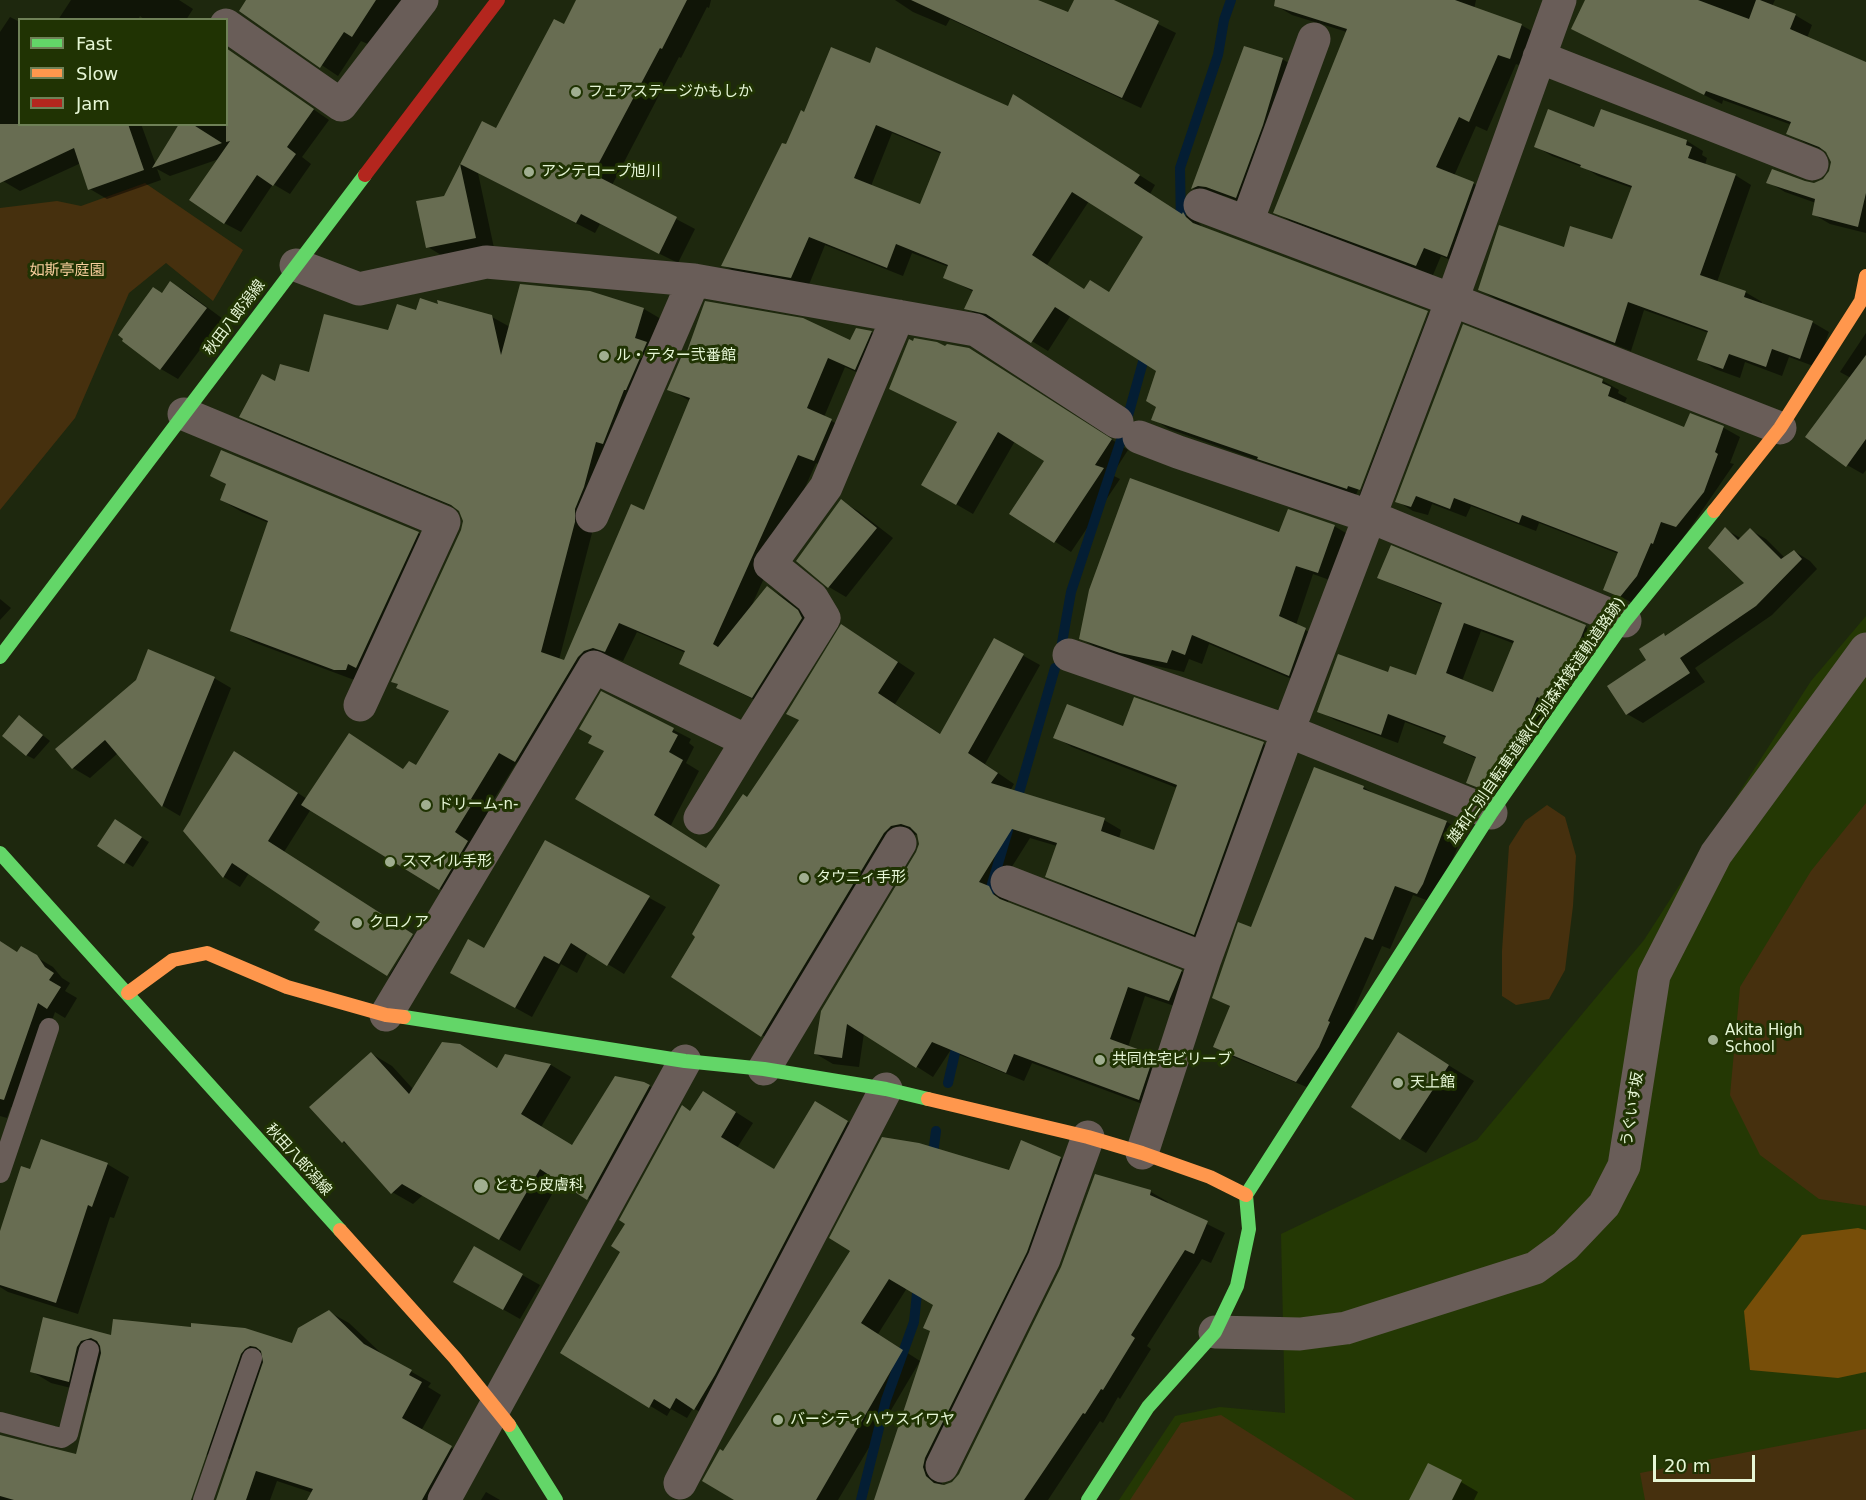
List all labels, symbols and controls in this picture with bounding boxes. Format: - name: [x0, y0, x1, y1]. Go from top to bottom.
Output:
- legend: [18, 18, 228, 126]
- text: Fast: [76, 33, 112, 54]
- text: Slow: [76, 63, 118, 84]
- place label: フェアステージかもしか: [588, 83, 753, 101]
- marker: フェアステージかもしか: [569, 85, 583, 99]
- text: Jam: [76, 93, 110, 114]
- place label: アンテロープ旭川: [541, 163, 661, 181]
- marker: アンテロープ旭川: [522, 165, 536, 179]
- park label: 如斯亭庭園: [30, 262, 104, 280]
- street label: 秋田八郎潟線: [201, 277, 269, 359]
- place label: ル・テター弐番館: [616, 347, 736, 365]
- marker: ル・テター弐番館: [597, 349, 611, 363]
- street label: 雄和仁別自転車道線(仁別森林鉄道軌道路跡): [1445, 594, 1629, 848]
- place label: ドリーム-n-: [438, 796, 518, 814]
- marker: ドリーム-n-: [419, 798, 433, 812]
- place label: スマイル手形: [402, 853, 492, 871]
- marker: スマイル手形: [383, 855, 397, 869]
- place label: タウニィ手形: [816, 869, 906, 887]
- marker: タウニィ手形: [797, 871, 811, 885]
- place label: クロノア: [369, 914, 429, 932]
- marker: クロノア: [350, 916, 364, 930]
- place label: Akita High School: [1725, 1022, 1802, 1057]
- marker: Akita High School: [1706, 1033, 1720, 1047]
- place label: 共同住宅ビリーブ: [1112, 1051, 1232, 1069]
- marker: 共同住宅ビリーブ: [1093, 1053, 1107, 1067]
- street label: うぐいす坂: [1618, 1071, 1648, 1147]
- place label: 天上館: [1410, 1074, 1455, 1092]
- marker: 天上館: [1391, 1076, 1405, 1090]
- street label: 秋田八郎潟線: [261, 1121, 335, 1199]
- marker: とむら皮膚科: [472, 1177, 490, 1195]
- place label: とむら皮膚科: [494, 1177, 584, 1195]
- place label: バーシティハウスイワヤ: [790, 1411, 955, 1429]
- marker: バーシティハウスイワヤ: [771, 1413, 785, 1427]
- scale bar: [1656, 1443, 1758, 1481]
- text: 20 m: [1664, 1455, 1710, 1476]

